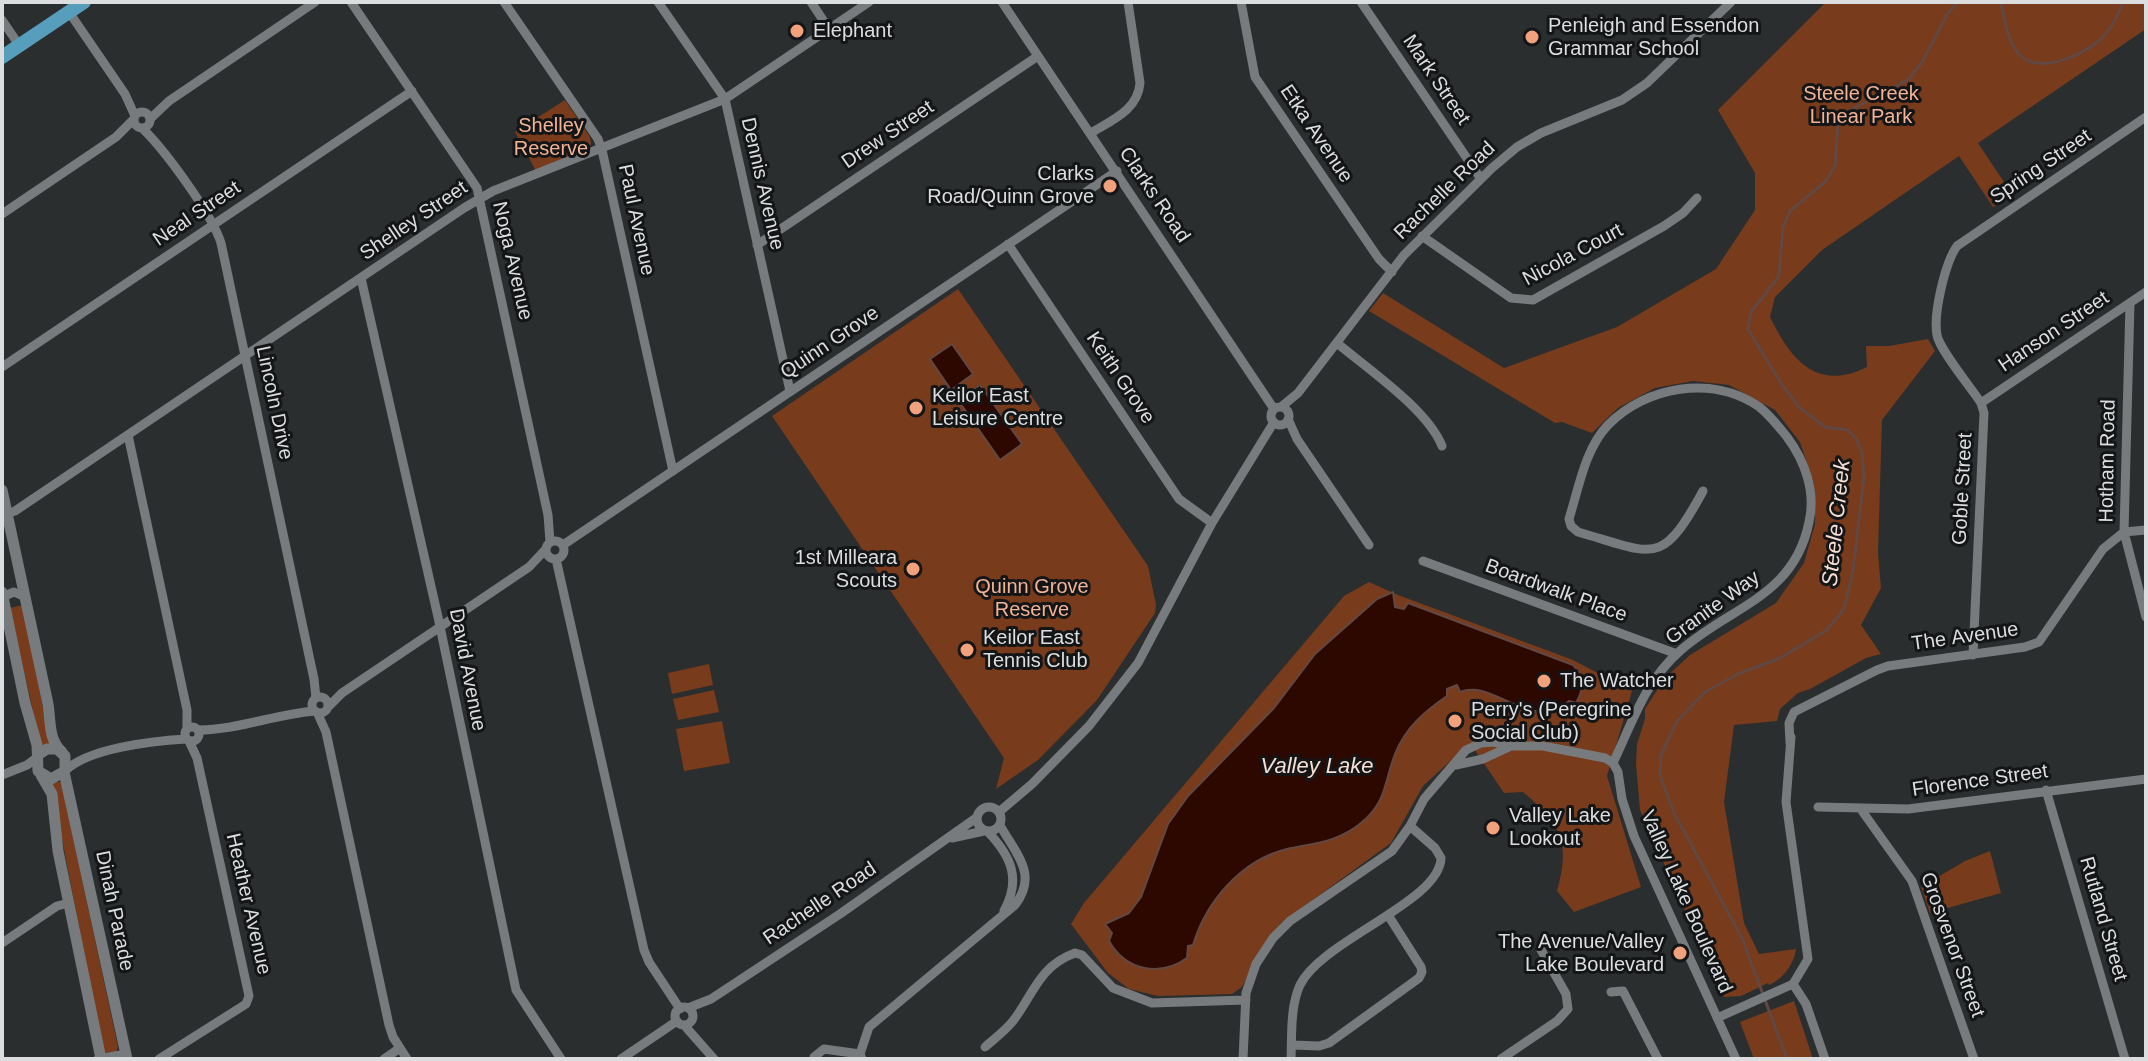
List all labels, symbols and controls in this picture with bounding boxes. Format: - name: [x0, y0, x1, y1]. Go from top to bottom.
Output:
- place label: Penleigh and Essendon Grammar School: [1548, 14, 1759, 61]
- place label: Elephant: [813, 19, 892, 43]
- marker: Elephant: [788, 22, 806, 40]
- marker: Penleigh and Essendon Grammar School: [1523, 28, 1541, 46]
- street label: Mark Street: [1397, 30, 1475, 130]
- street label: Etka Avenue: [1274, 80, 1358, 188]
- park label: Steele Creek Linear Park: [1803, 82, 1919, 129]
- street label: Drew Street: [838, 96, 938, 174]
- park label: Shelley Reserve: [514, 114, 588, 161]
- street label: Dennis Avenue: [735, 115, 789, 253]
- street label: Spring Street: [1986, 124, 2096, 210]
- street label: Rachelle Road: [1389, 137, 1501, 245]
- street label: Clarks Road: [1113, 143, 1195, 247]
- street label: Paul Avenue: [613, 162, 659, 278]
- place label: Clarks Road/Quinn Grove: [927, 162, 1094, 209]
- street label: Neal Street: [149, 176, 245, 252]
- street label: Shelley Street: [356, 176, 472, 266]
- marker: Clarks Road/Quinn Grove: [1101, 177, 1119, 195]
- street label: Noga Avenue: [487, 199, 537, 323]
- street label: Nicola Court: [1519, 219, 1627, 291]
- street label: Hanson Street: [1994, 286, 2114, 378]
- street label: Quinn Grove: [776, 301, 884, 385]
- street label: Keith Grove: [1081, 328, 1159, 428]
- street label: Lincoln Drive: [250, 344, 298, 462]
- place label: Keilor East Leisure Centre: [932, 384, 1063, 431]
- marker: Keilor East Leisure Centre: [907, 399, 925, 417]
- street label: Hotham Road: [2095, 399, 2121, 523]
- street label: Goble Street: [1948, 432, 1978, 546]
- water label: Steele Creek: [1817, 458, 1857, 588]
- place label: 1st Milleara Scouts: [795, 546, 897, 593]
- street label: Boardwalk Place: [1482, 554, 1630, 628]
- marker: 1st Milleara Scouts: [904, 560, 922, 578]
- street label: Granite Way: [1661, 566, 1765, 650]
- park label: Quinn Grove Reserve: [975, 575, 1089, 622]
- street label: David Avenue: [443, 607, 491, 733]
- street label: The Avenue: [1910, 618, 2020, 656]
- place label: Keilor East Tennis Club: [983, 626, 1088, 673]
- marker: Keilor East Tennis Club: [958, 641, 976, 659]
- place label: The Watcher: [1560, 669, 1674, 693]
- marker: The Watcher: [1535, 672, 1553, 690]
- place label: Perry's (Peregrine Social Club): [1471, 698, 1632, 745]
- marker: Perry's (Peregrine Social Club): [1446, 712, 1464, 730]
- water label: Valley Lake: [1261, 754, 1373, 780]
- street label: Florence Street: [1911, 760, 2049, 802]
- place label: Valley Lake Lookout: [1509, 804, 1611, 851]
- street label: Valley Lake Boulevard: [1635, 807, 1737, 997]
- marker: Valley Lake Lookout: [1484, 819, 1502, 837]
- street label: Heather Avenue: [220, 831, 276, 977]
- street label: Dinah Parade: [90, 849, 138, 973]
- street label: Rutland Street: [2074, 854, 2132, 984]
- street label: Rachelle Road: [759, 857, 881, 951]
- street label: Grosvenor Street: [1915, 869, 1989, 1021]
- place label: The Avenue/Valley Lake Boulevard: [1498, 930, 1664, 977]
- marker: The Avenue/Valley Lake Boulevard: [1671, 944, 1689, 962]

